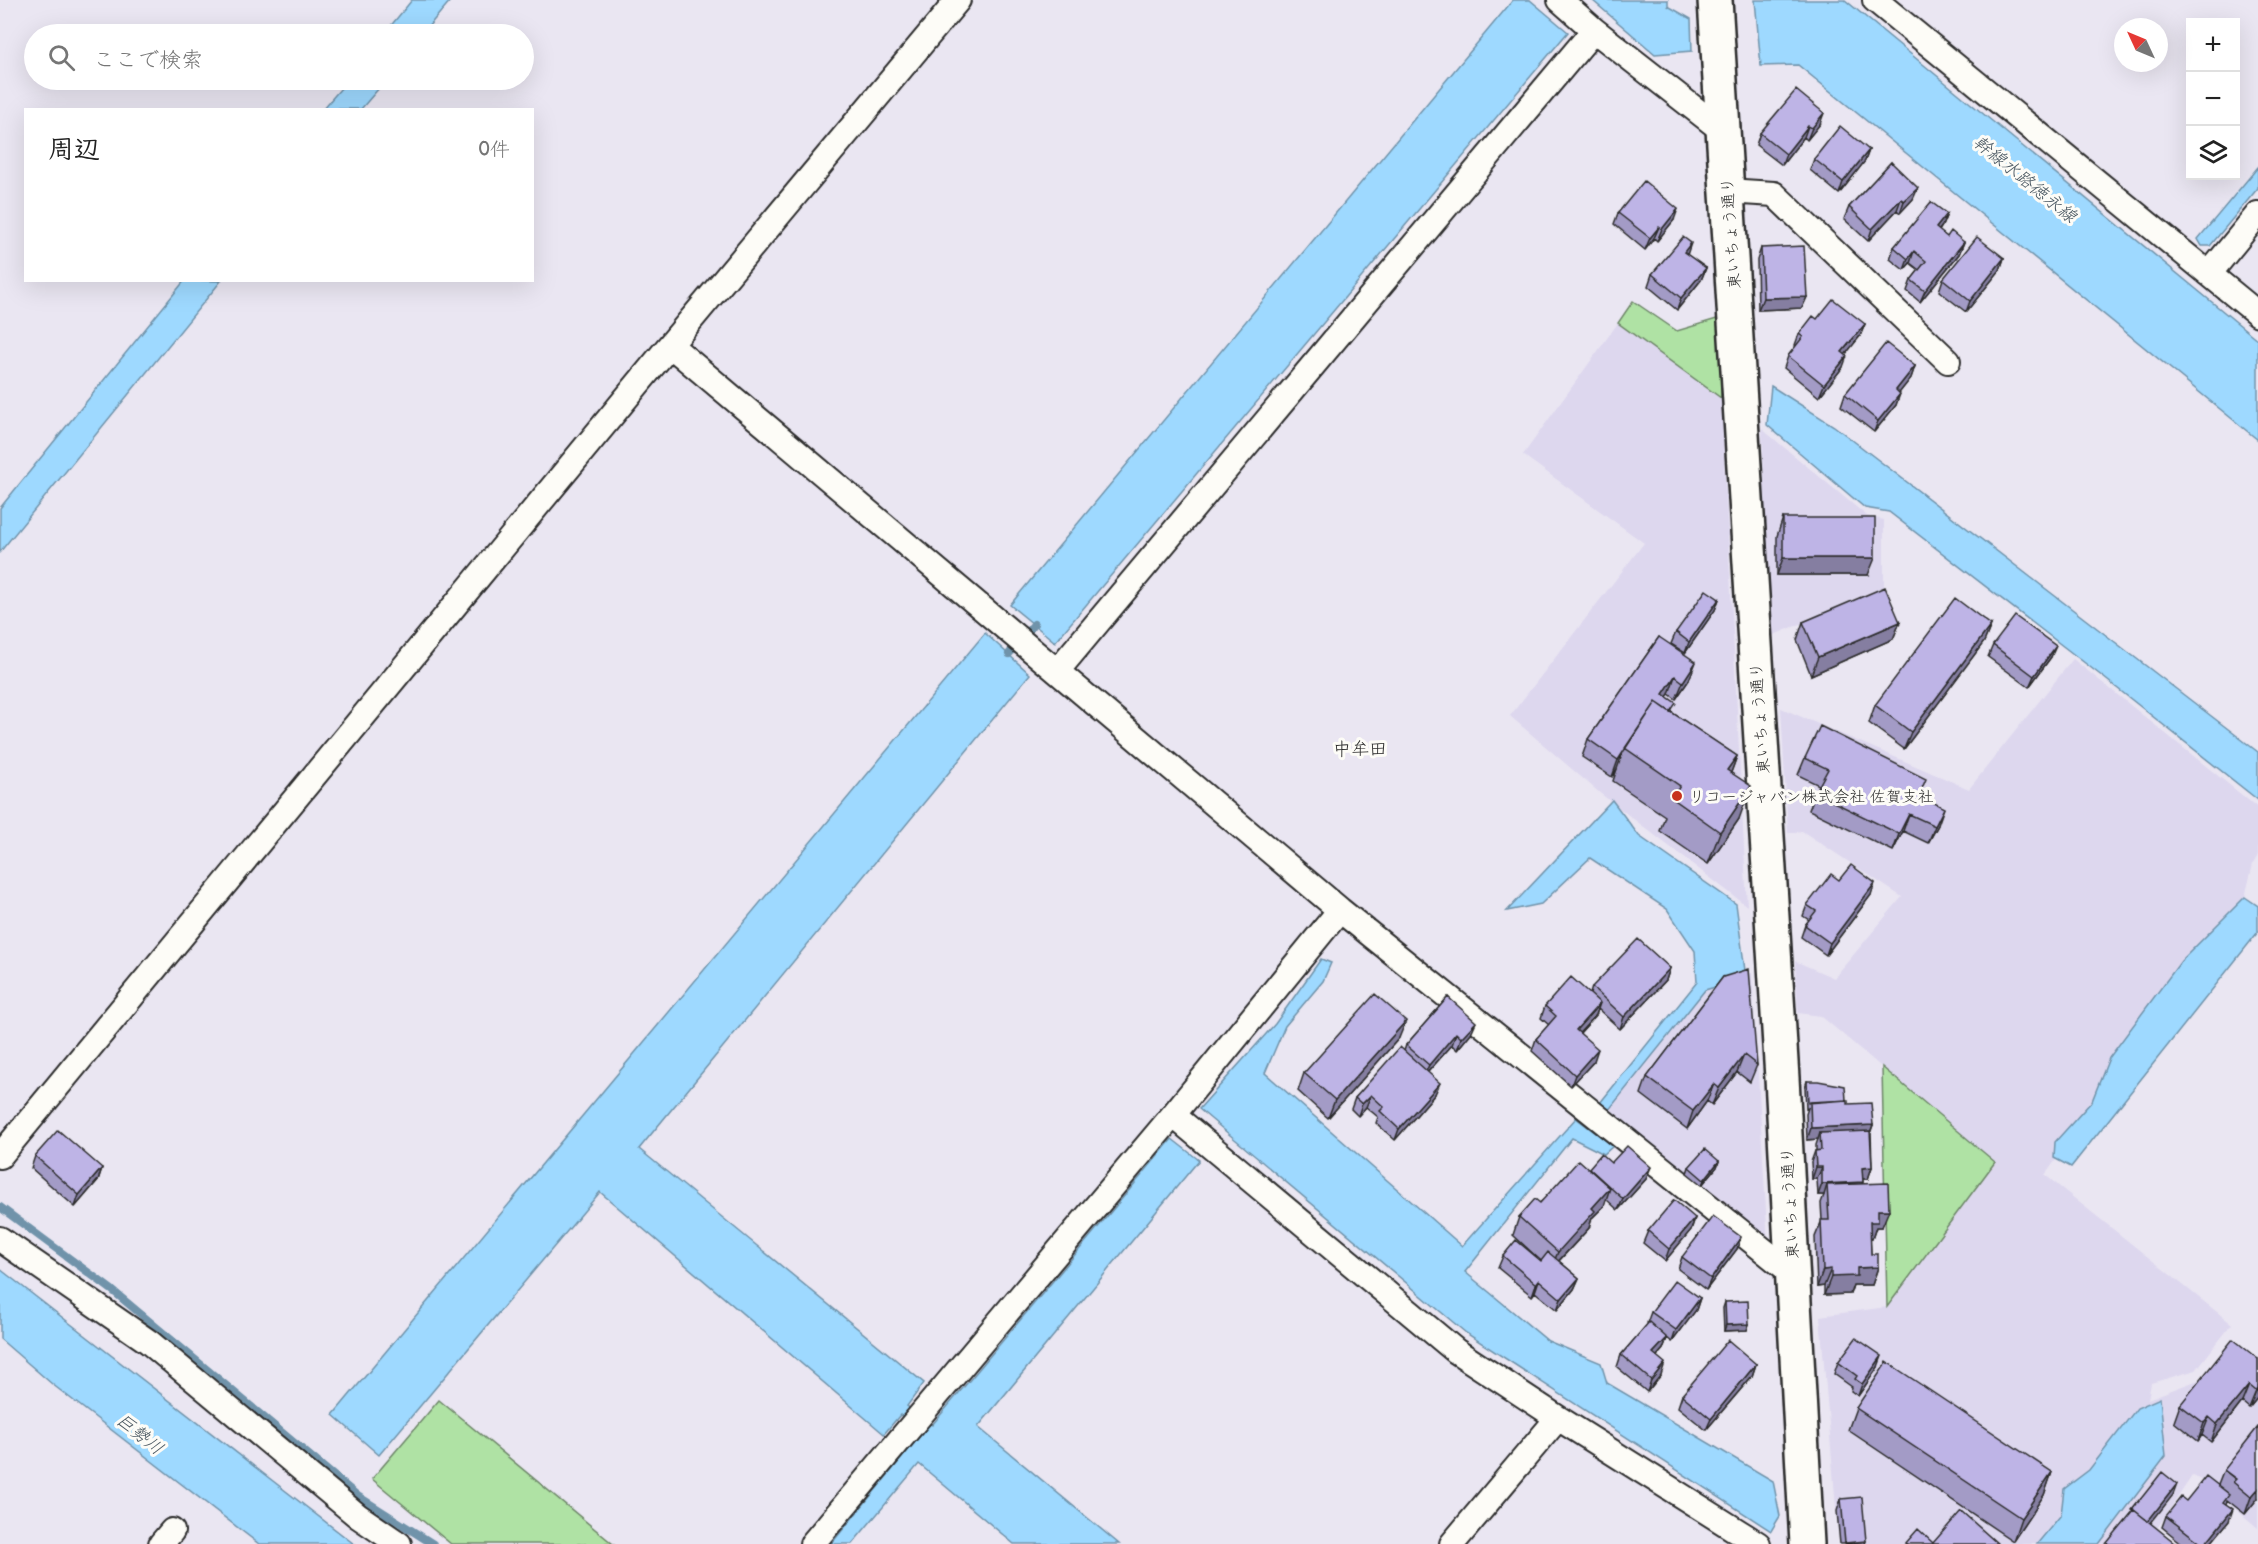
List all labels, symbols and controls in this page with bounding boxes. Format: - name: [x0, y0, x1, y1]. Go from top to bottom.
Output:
- north arrow: [2114, 18, 2168, 72]
- map controls: [2186, 18, 2240, 180]
- button: +: [2186, 18, 2240, 72]
- search box: [24, 24, 534, 90]
- icon: search: [45, 41, 78, 74]
- text: ここで検索: [93, 47, 203, 74]
- button: −: [2186, 72, 2240, 126]
- button: layers: [2186, 126, 2240, 180]
- water label: 幹線水路徳永線: [1969, 132, 2081, 228]
- text: 周辺: [48, 135, 100, 166]
- text: 0件: [478, 138, 510, 162]
- street label: 東いちょう通り: [1718, 176, 1745, 289]
- street label: 東いちょう通り: [1747, 661, 1774, 774]
- district label: 中牟田: [1333, 739, 1387, 760]
- place label: リコージャパン株式会社 佐賀支社: [1689, 788, 1934, 807]
- marker: リコージャパン株式会社 佐賀支社: [1670, 789, 1684, 803]
- street label: 東いちょう通り: [1778, 1146, 1803, 1259]
- water label: 巨勢川: [112, 1409, 167, 1460]

